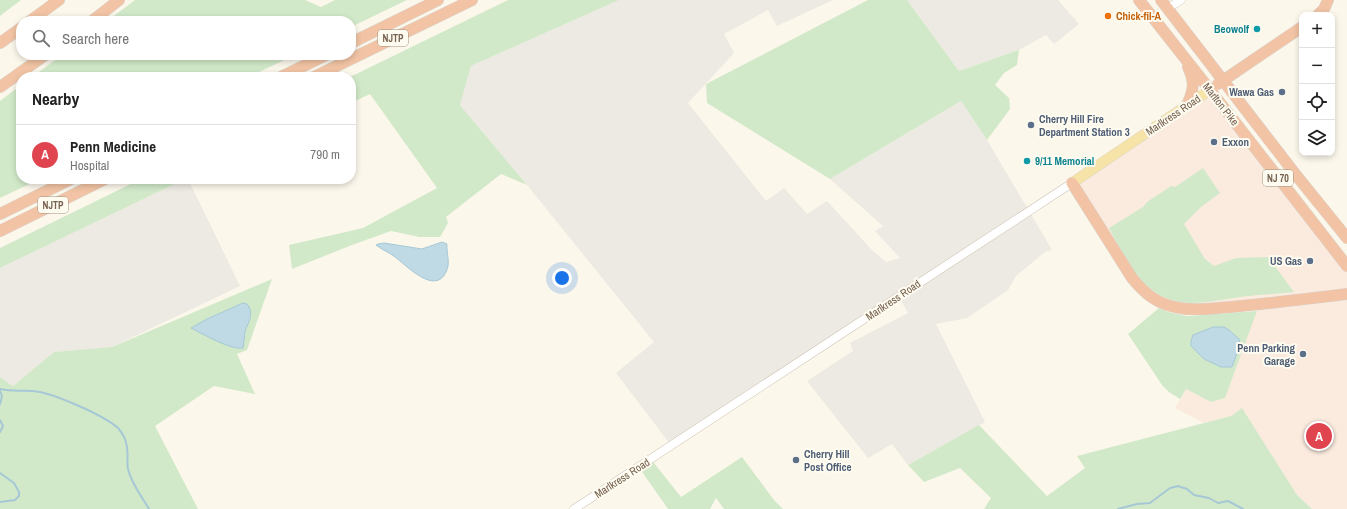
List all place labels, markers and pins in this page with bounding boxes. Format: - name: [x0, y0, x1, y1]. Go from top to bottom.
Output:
- place label: Chick-fil-A: [1116, 9, 1162, 23]
- marker: Chick-fil-A: [1103, 11, 1113, 21]
- place label: Beowolf: [1214, 22, 1249, 36]
- marker: Beowolf: [1252, 24, 1262, 34]
- place label: Wawa Gas: [1229, 85, 1274, 99]
- marker: Wawa Gas: [1277, 87, 1287, 97]
- place label: Cherry Hill Fire Department Station 3: [1039, 112, 1130, 139]
- marker: Cherry Hill Fire Department Station 3: [1026, 120, 1036, 130]
- place label: Exxon: [1222, 135, 1249, 149]
- marker: Exxon: [1209, 137, 1219, 147]
- place label: 9/11 Memorial: [1035, 154, 1094, 168]
- marker: 9/11 Memorial: [1022, 156, 1032, 166]
- place label: US Gas: [1270, 254, 1302, 268]
- marker: US Gas: [1305, 256, 1315, 266]
- place label: Penn Parking Garage: [1237, 341, 1295, 368]
- marker: Penn Parking Garage: [1298, 349, 1308, 359]
- pin: A: [1306, 421, 1332, 451]
- place label: Cherry Hill Post Office: [804, 447, 852, 474]
- marker: Cherry Hill Post Office: [791, 455, 801, 465]

